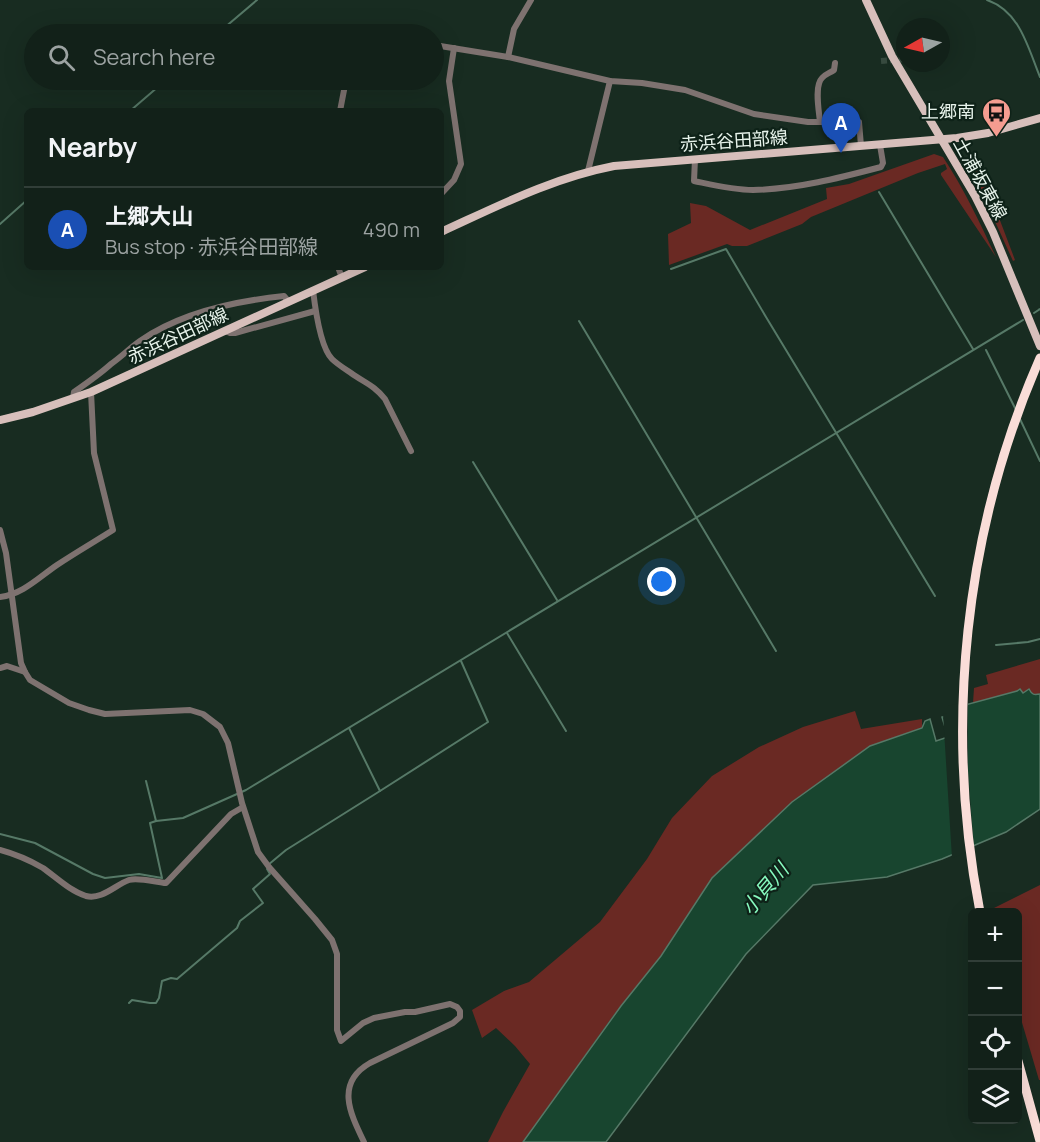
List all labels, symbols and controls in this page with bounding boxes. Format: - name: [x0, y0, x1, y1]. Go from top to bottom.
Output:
- north arrow: [896, 18, 950, 72]
- search box: [24, 24, 444, 90]
- icon: search: [45, 41, 78, 74]
- text: Search here: [93, 42, 215, 72]
- bus stop icon: 上郷南: [980, 96, 1012, 138]
- place label: 上郷南: [921, 99, 975, 123]
- pin: A: [822, 104, 860, 153]
- street label: 赤浜谷田部線: [679, 124, 789, 156]
- text: Nearby: [48, 129, 137, 165]
- street label: 土浦坂東線: [949, 133, 1013, 224]
- text: 上郷大山: [105, 201, 193, 231]
- text: A: [61, 216, 74, 243]
- text: 490 m: [363, 216, 420, 243]
- text: Bus stop · 赤浜谷田部線: [105, 233, 318, 260]
- street label: 赤浜谷田部線: [124, 301, 232, 369]
- your location: [647, 567, 676, 596]
- water label: 小貝川: [735, 855, 796, 920]
- map controls: [968, 908, 1022, 1124]
- button: +: [968, 908, 1022, 962]
- button: −: [968, 962, 1022, 1016]
- button: locate: [968, 1016, 1022, 1070]
- button: layers: [968, 1070, 1022, 1124]

